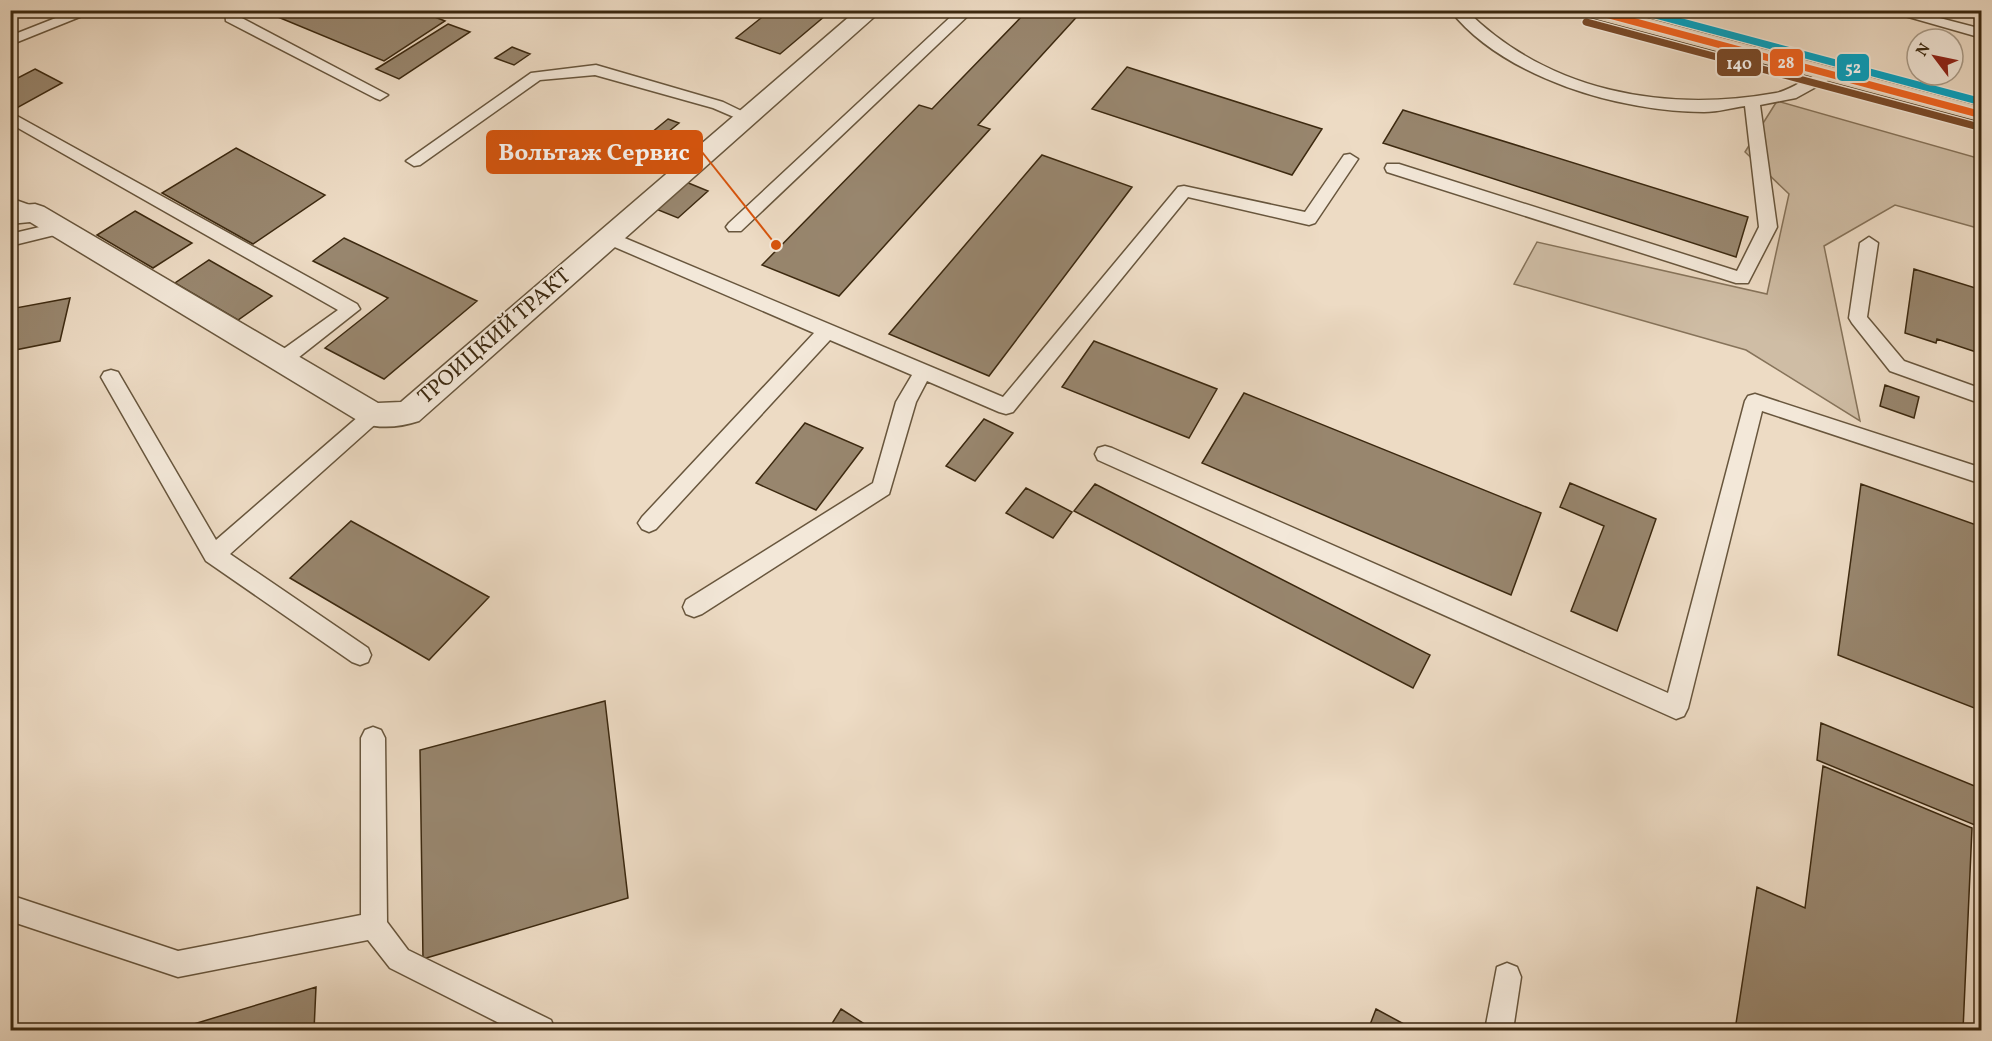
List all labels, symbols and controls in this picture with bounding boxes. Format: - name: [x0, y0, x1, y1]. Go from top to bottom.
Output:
- north arrow: [1905, 27, 1965, 87]
- text: N: [1912, 39, 1937, 61]
- line badge: 140: [1716, 48, 1762, 77]
- line badge: 28: [1769, 48, 1804, 77]
- text: 28: [1777, 53, 1795, 75]
- line badge: 52: [1836, 53, 1870, 82]
- text: 140: [1726, 54, 1752, 76]
- text: 52: [1845, 58, 1861, 80]
- callout: Вольтаж Сервис: [487, 131, 702, 173]
- text: Вольтаж Сервис: [498, 137, 690, 171]
- street label: ТРОИЦКИЙ ТРАКТ: [412, 262, 578, 412]

